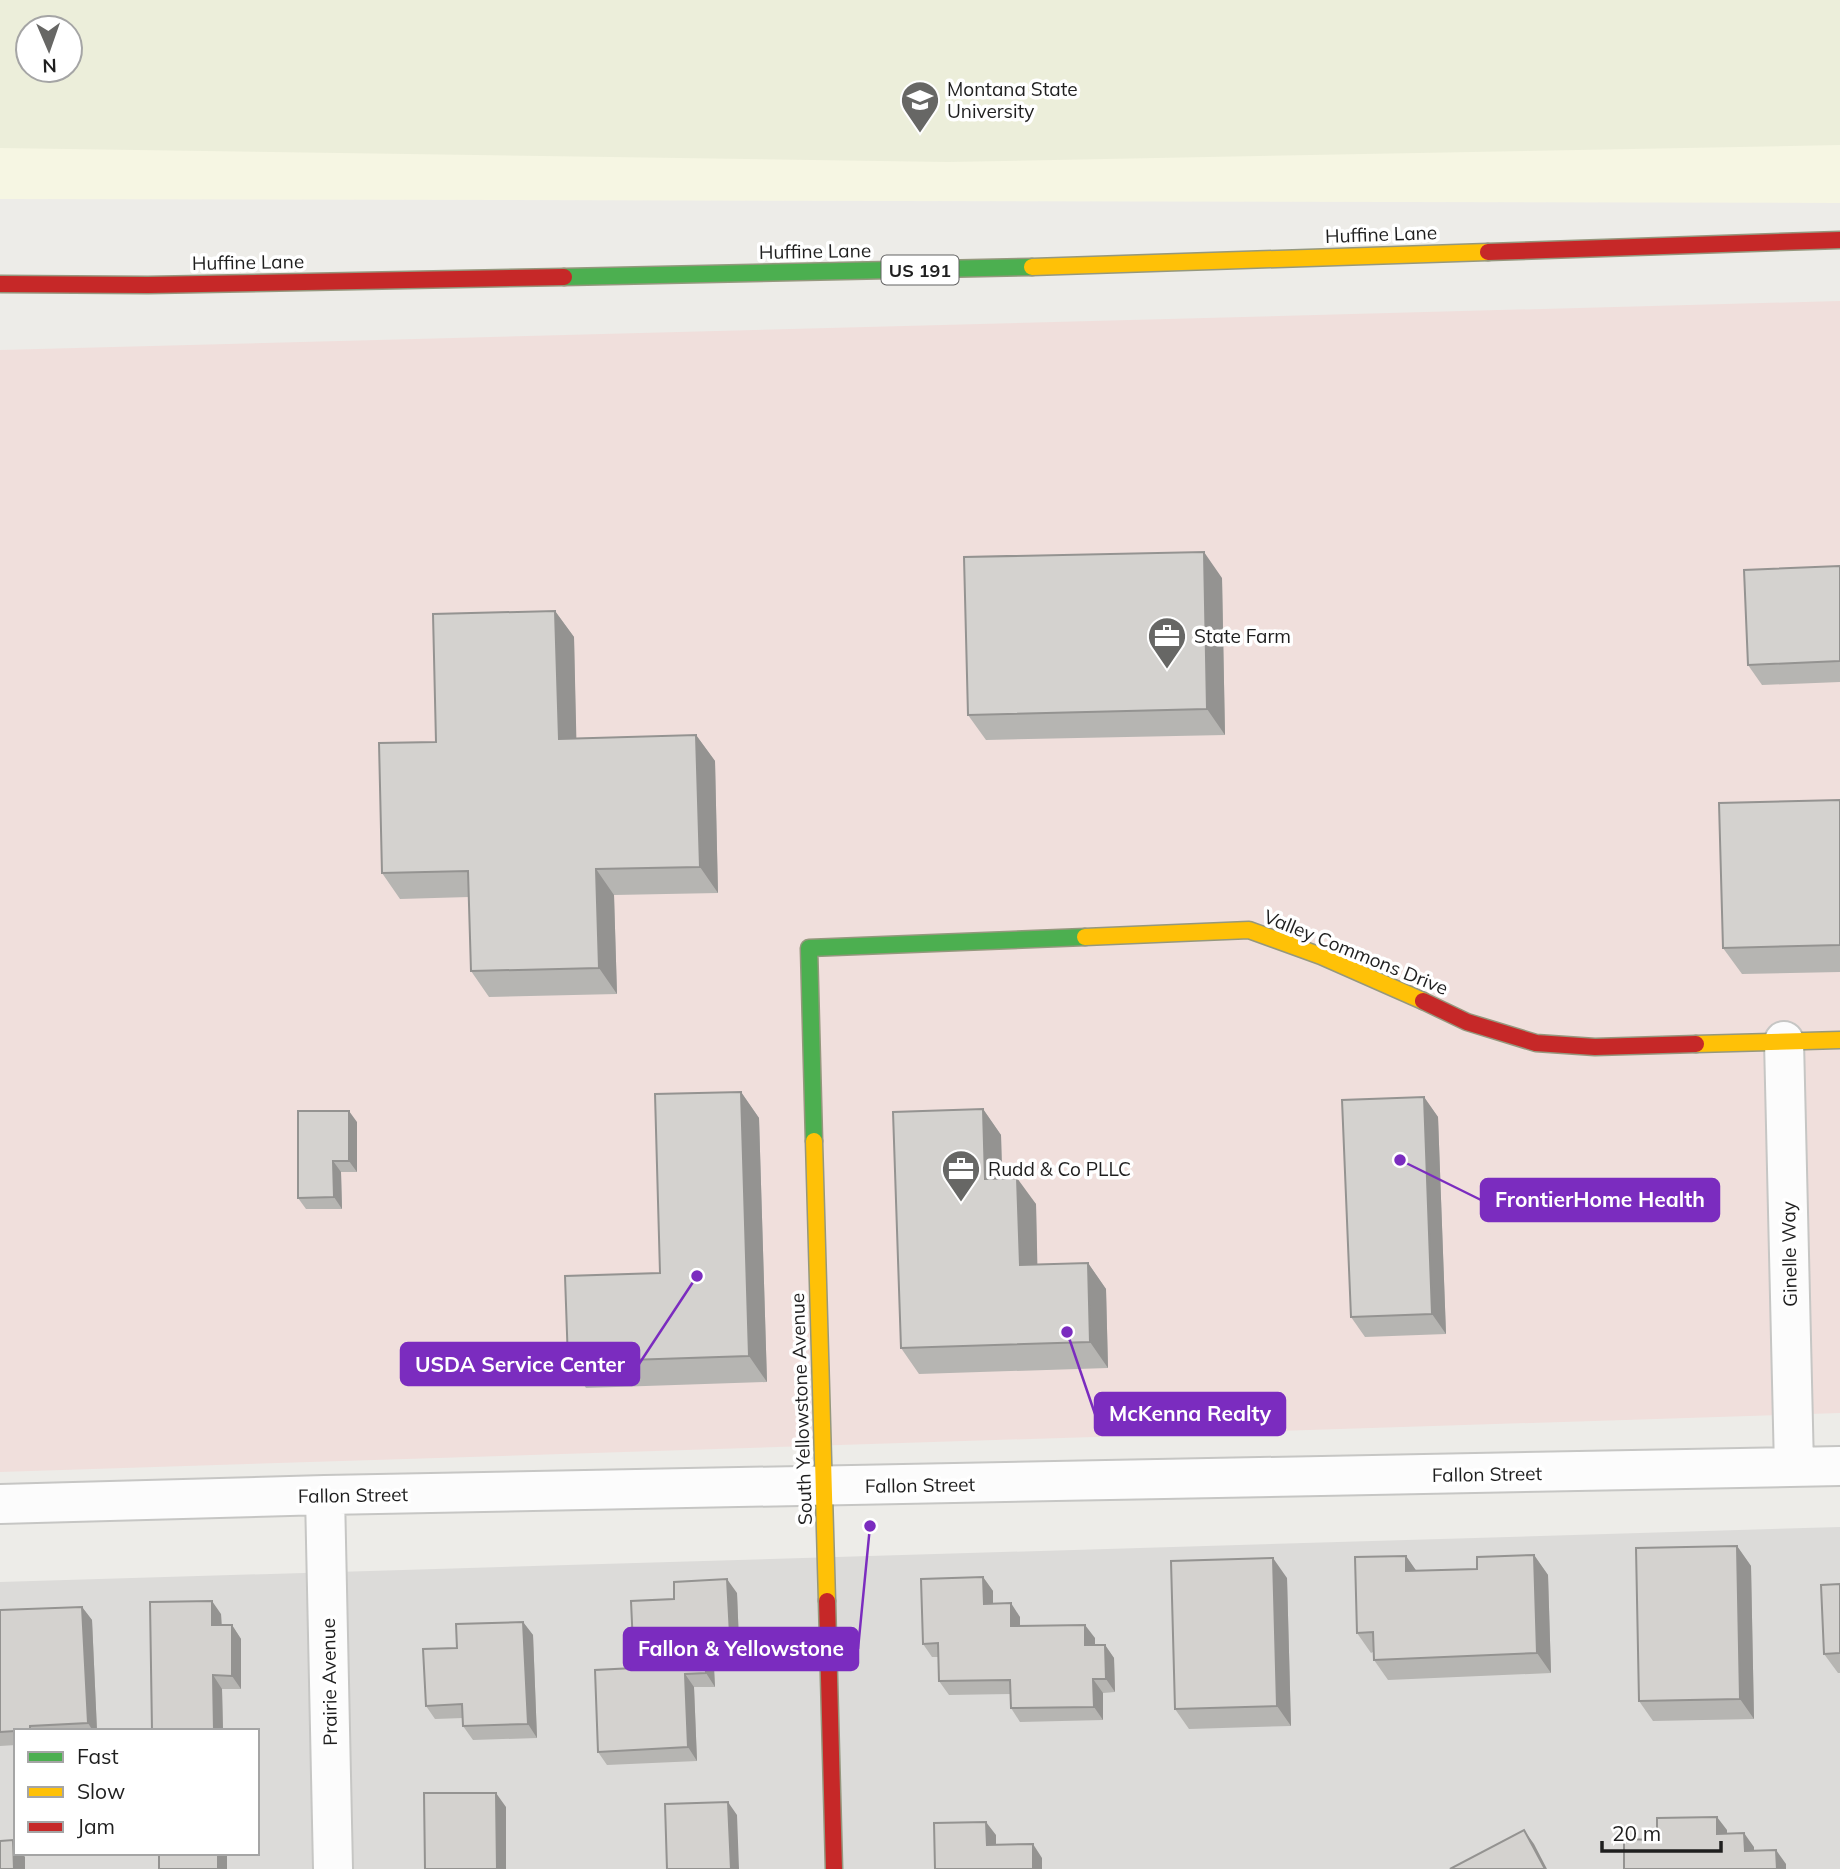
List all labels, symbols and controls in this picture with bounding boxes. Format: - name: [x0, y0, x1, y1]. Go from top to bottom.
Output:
- north arrow: [14, 14, 84, 84]
- text: N: [42, 54, 57, 78]
- place label: Montana State University: [947, 77, 1078, 123]
- school or university icon: Montana State University: [899, 79, 941, 134]
- street label: Huffine Lane: [1325, 220, 1437, 248]
- street label: Huffine Lane: [759, 238, 871, 264]
- street label: Huffine Lane: [192, 249, 304, 275]
- road number: US 191: [881, 256, 958, 284]
- office icon: State Farm: [1146, 615, 1188, 670]
- place label: State Farm: [1194, 624, 1291, 648]
- street label: Valley Commons Drive: [1260, 904, 1452, 1000]
- office icon: Rudd & Co PLLC: [940, 1148, 982, 1203]
- place label: Rudd & Co PLLC: [988, 1157, 1131, 1181]
- callout: FrontierHome Health: [1481, 1179, 1719, 1221]
- text: FrontierHome Health: [1495, 1186, 1705, 1212]
- street label: Ginelle Way: [1776, 1201, 1802, 1307]
- street label: South Yellowstone Avenue: [785, 1293, 817, 1525]
- callout: USDA Service Center: [401, 1343, 639, 1385]
- text: USDA Service Center: [415, 1351, 626, 1377]
- callout: McKenna Realty: [1095, 1393, 1285, 1435]
- text: McKenna Realty: [1109, 1400, 1272, 1426]
- street label: Fallon Street: [1432, 1461, 1543, 1487]
- street label: Fallon Street: [865, 1472, 976, 1498]
- street label: Fallon Street: [298, 1482, 409, 1508]
- street label: Prairie Avenue: [316, 1618, 342, 1746]
- callout: Fallon & Yellowstone: [624, 1628, 858, 1670]
- text: Fallon & Yellowstone: [638, 1635, 844, 1661]
- legend: [14, 1729, 259, 1855]
- text: Fast: [77, 1743, 119, 1769]
- text: Slow: [77, 1778, 125, 1804]
- scale bar: [1602, 1810, 1721, 1854]
- text: Jam: [77, 1813, 115, 1839]
- text: 20 m: [1612, 1820, 1661, 1846]

